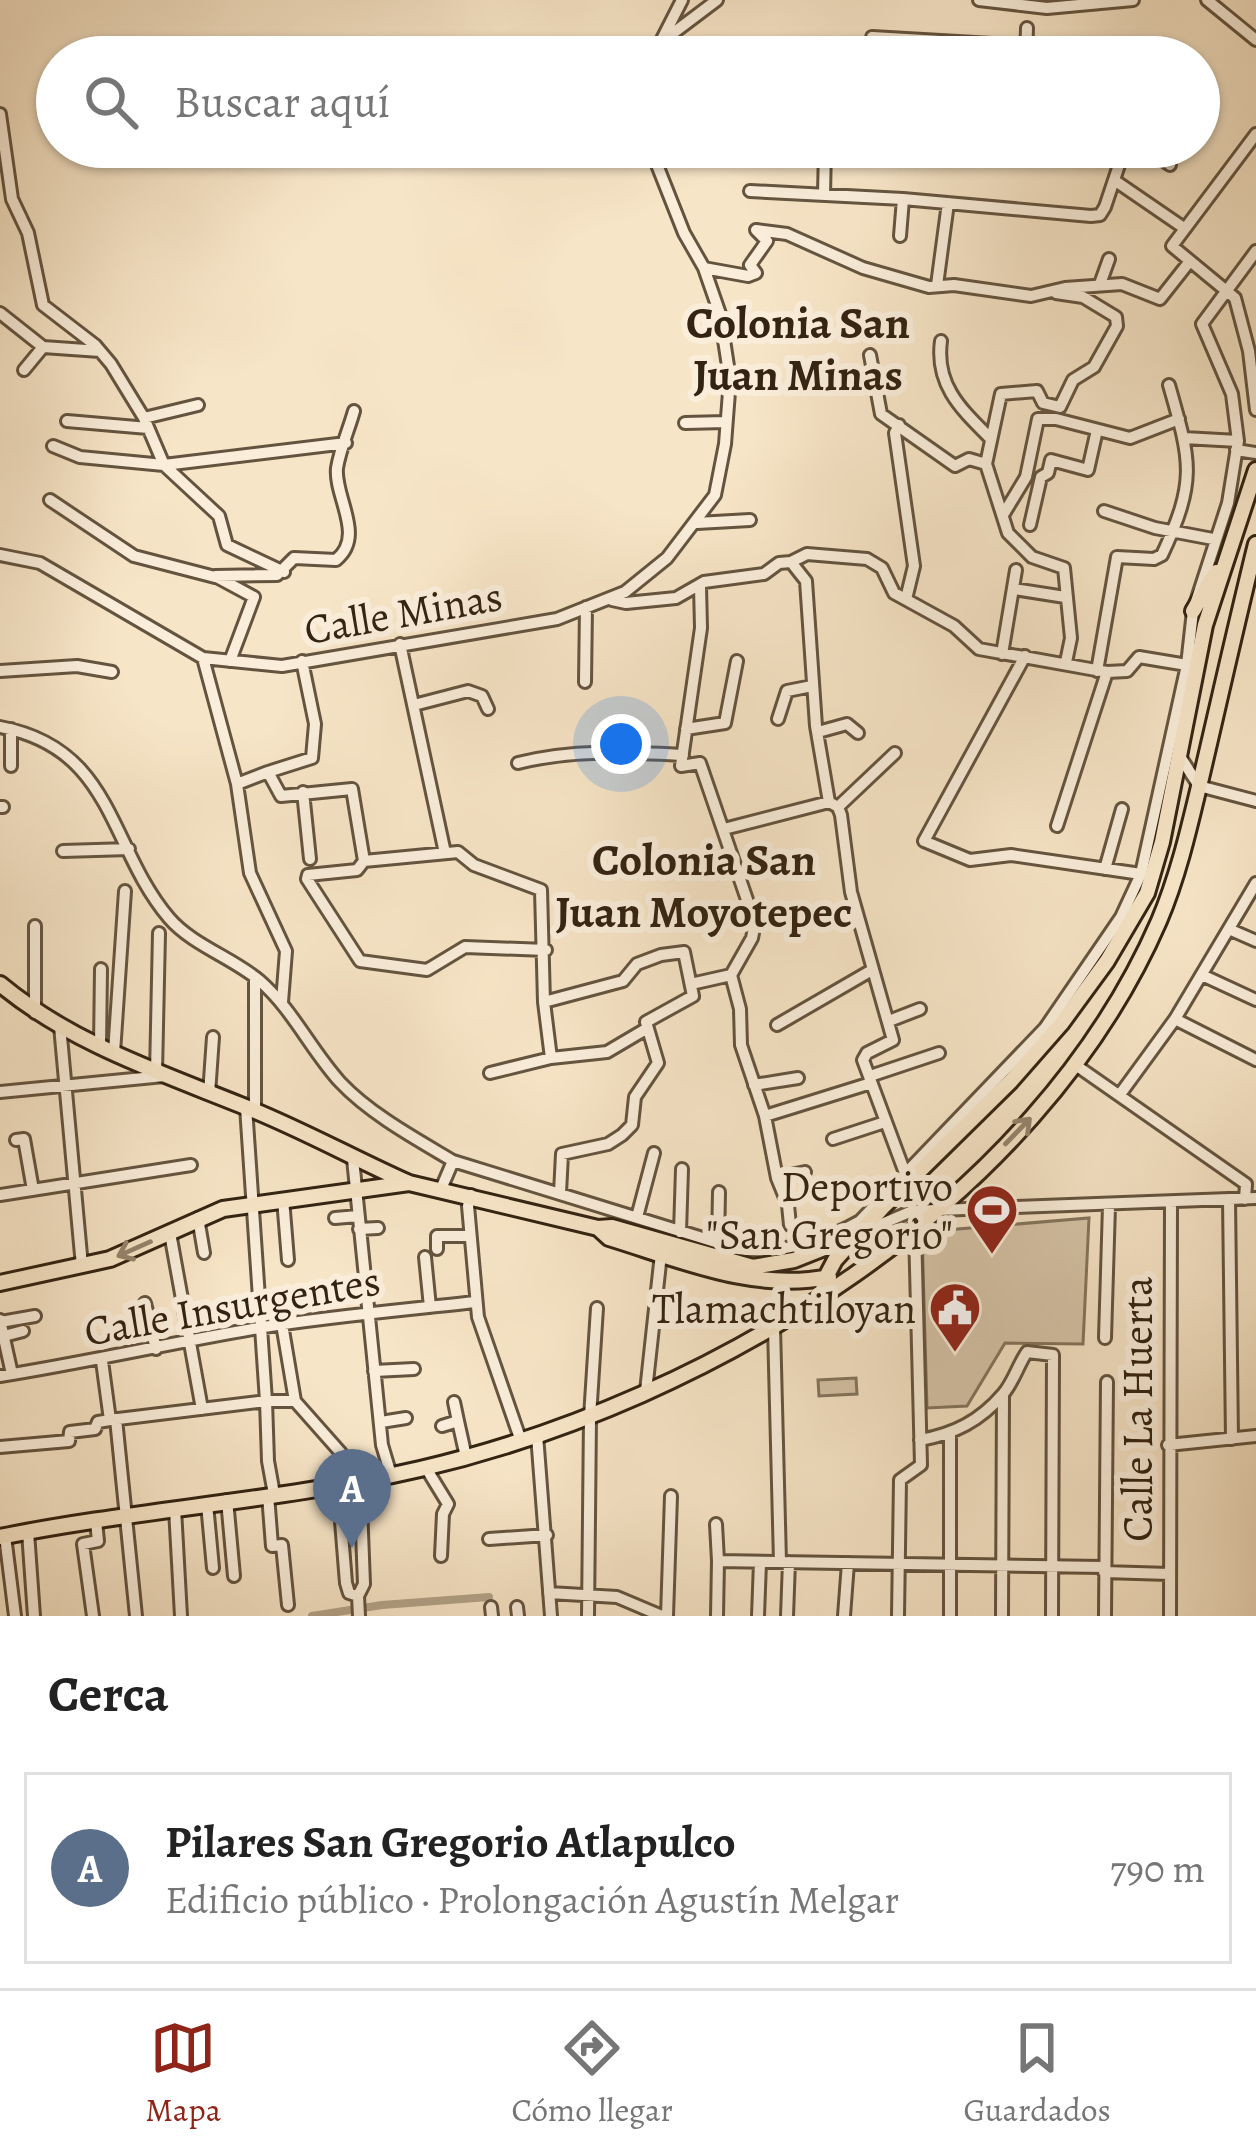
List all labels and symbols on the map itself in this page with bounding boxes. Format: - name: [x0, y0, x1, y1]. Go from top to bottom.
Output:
- district label: Colonia San Juan Minas: [686, 292, 910, 406]
- street label: Calle Minas: [300, 567, 507, 658]
- your location: [591, 714, 651, 774]
- district label: Colonia San Juan Moyotepec: [556, 829, 852, 943]
- one-way arrow: [1004, 1117, 1032, 1146]
- place label: Deportivo "San Gregorio": [706, 1158, 953, 1263]
- sports icon: Deportivo "San Gregorio": [964, 1182, 1020, 1256]
- one-way arrow: [117, 1239, 153, 1261]
- street label: Calle Insurgentes: [80, 1251, 384, 1360]
- street label: Calle La Huerta: [1109, 1276, 1166, 1542]
- place label: Tlamachtiloyan: [652, 1280, 916, 1337]
- public building icon: Tlamachtiloyan: [927, 1280, 983, 1354]
- pin: A: [313, 1449, 391, 1548]

